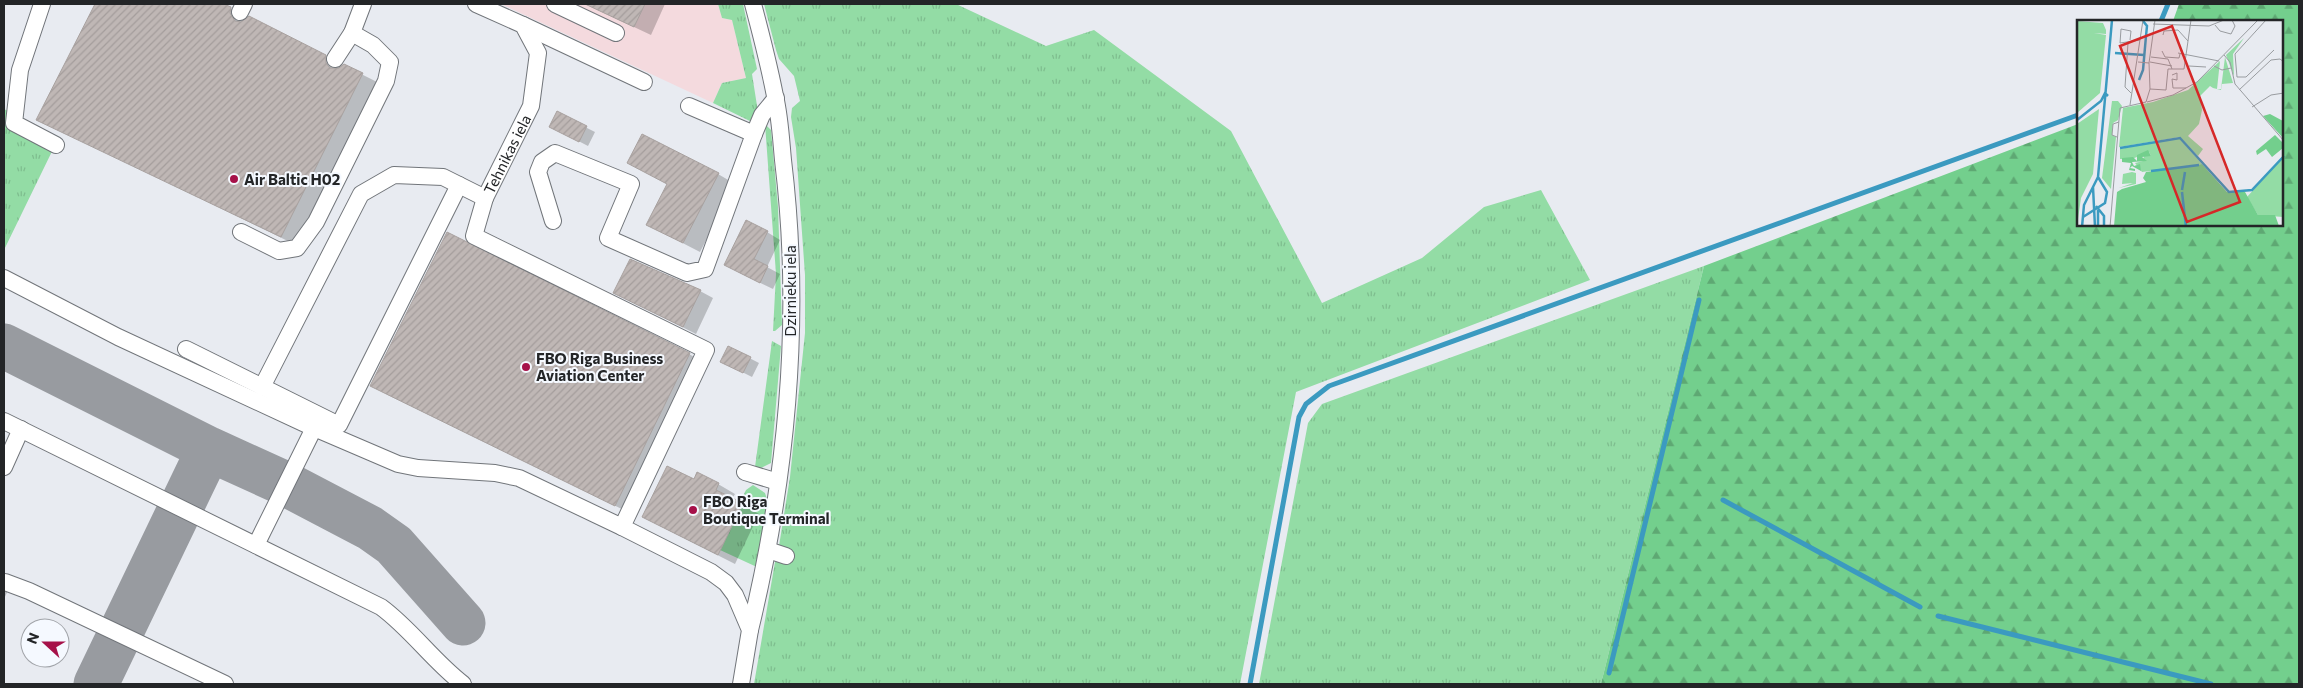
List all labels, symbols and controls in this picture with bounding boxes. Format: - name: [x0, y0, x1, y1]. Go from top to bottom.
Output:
- inset map: [2077, 20, 2283, 226]
- street label: Tehnikas iela: [479, 111, 534, 197]
- place label: Air Baltic H02: [244, 170, 340, 188]
- marker: Air Baltic H02: [228, 173, 240, 185]
- street label: Dzirnieku iela: [781, 245, 799, 337]
- place label: FBO Riga Business Aviation Center: [536, 349, 663, 384]
- marker: FBO Riga Business Aviation Center: [520, 361, 532, 373]
- place label: FBO Riga Boutique Terminal: [703, 492, 830, 527]
- marker: FBO Riga Boutique Terminal: [687, 504, 699, 516]
- north arrow: [20, 618, 70, 668]
- text: N: [23, 630, 42, 646]

